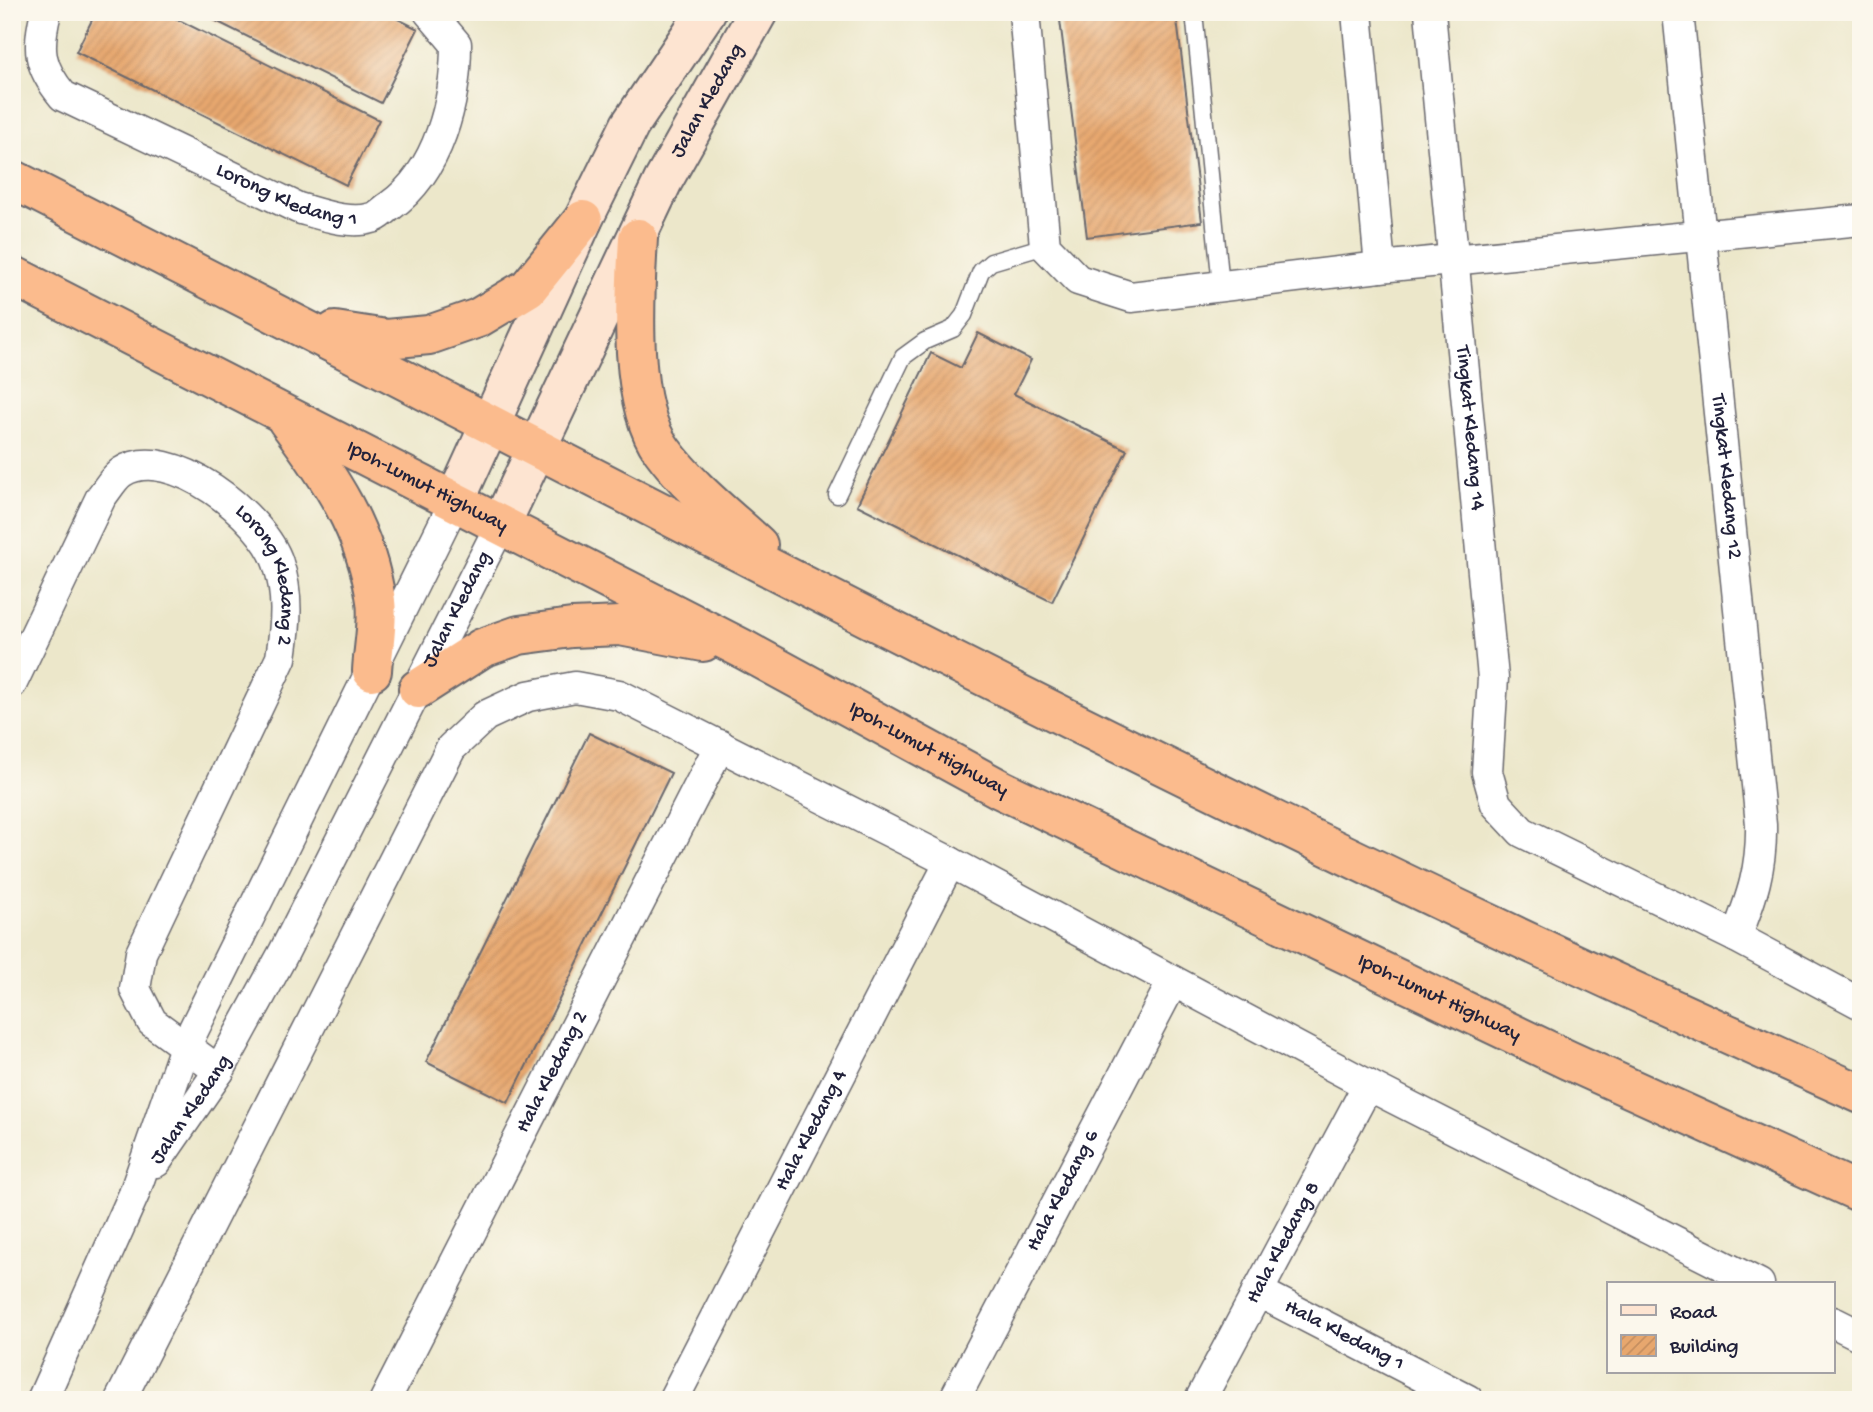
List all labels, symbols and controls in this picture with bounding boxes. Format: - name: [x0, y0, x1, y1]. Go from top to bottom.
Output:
- street label: Jalan Kledang: [666, 40, 750, 163]
- street label: Lorong Kledang 1: [212, 158, 357, 233]
- street label: Tingkat Kledang 14: [1449, 344, 1490, 512]
- street label: Tingkat Kledang 12: [1705, 392, 1746, 560]
- street label: Ipoh-Lumut Highway: [342, 436, 512, 539]
- street label: Lorong Kledang 2: [229, 499, 298, 647]
- street label: Jalan Kledang: [418, 547, 497, 672]
- street label: Ipoh-Lumut Highway: [844, 696, 1012, 803]
- street label: Ipoh-Lumut Highway: [1353, 949, 1525, 1048]
- street label: Hala Kledang 2: [511, 1007, 594, 1137]
- street label: Jalan Kledang: [145, 1051, 238, 1170]
- street label: Hala Kledang 4: [770, 1066, 853, 1195]
- street label: Hala Kledang 6: [1021, 1126, 1105, 1256]
- street label: Hala Kledang 8: [1241, 1178, 1326, 1308]
- legend: [1607, 1282, 1834, 1374]
- street label: Hala Kledang 1: [1280, 1295, 1408, 1377]
- text: Road: [1670, 1302, 1718, 1327]
- text: Building: [1669, 1336, 1739, 1361]

